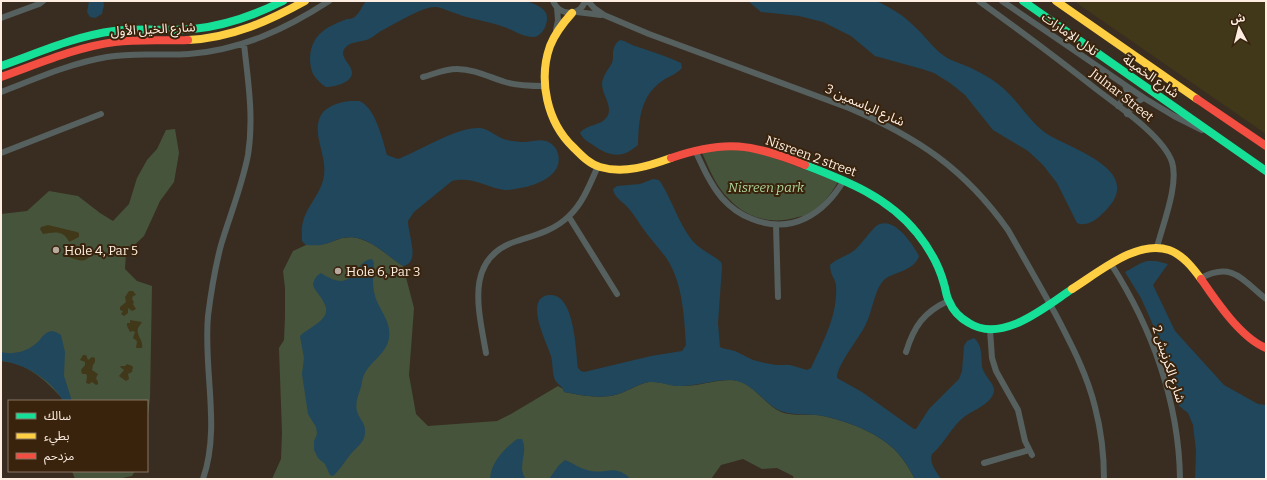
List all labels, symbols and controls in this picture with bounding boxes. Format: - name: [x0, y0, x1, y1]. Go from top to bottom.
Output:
- north arrow: [1219, 8, 1259, 48]
- street label: تلال الإمارات: [1038, 9, 1101, 61]
- text: ش: [1230, 11, 1246, 26]
- street label: شارع الخيل الأول: [110, 19, 196, 42]
- street label: شارع الخميلة: [1118, 51, 1182, 103]
- street label: Julnar Street: [1087, 65, 1157, 125]
- street label: شارع الياسمين 3: [822, 81, 907, 132]
- street label: Nisreen 2 street: [763, 133, 859, 180]
- park label: Nisreen park: [728, 180, 805, 195]
- place label: Hole 4, Par 5: [64, 243, 138, 258]
- marker: Hole 4, Par 5: [51, 245, 61, 255]
- place label: Hole 6, Par 3: [346, 264, 421, 279]
- marker: Hole 6, Par 3: [333, 266, 343, 276]
- street label: شارع الكرنيش 2: [1147, 323, 1189, 405]
- legend: [8, 400, 148, 472]
- text: سالك: [44, 409, 71, 423]
- text: بطيء: [44, 429, 70, 446]
- text: مزدحم: [44, 449, 74, 465]

